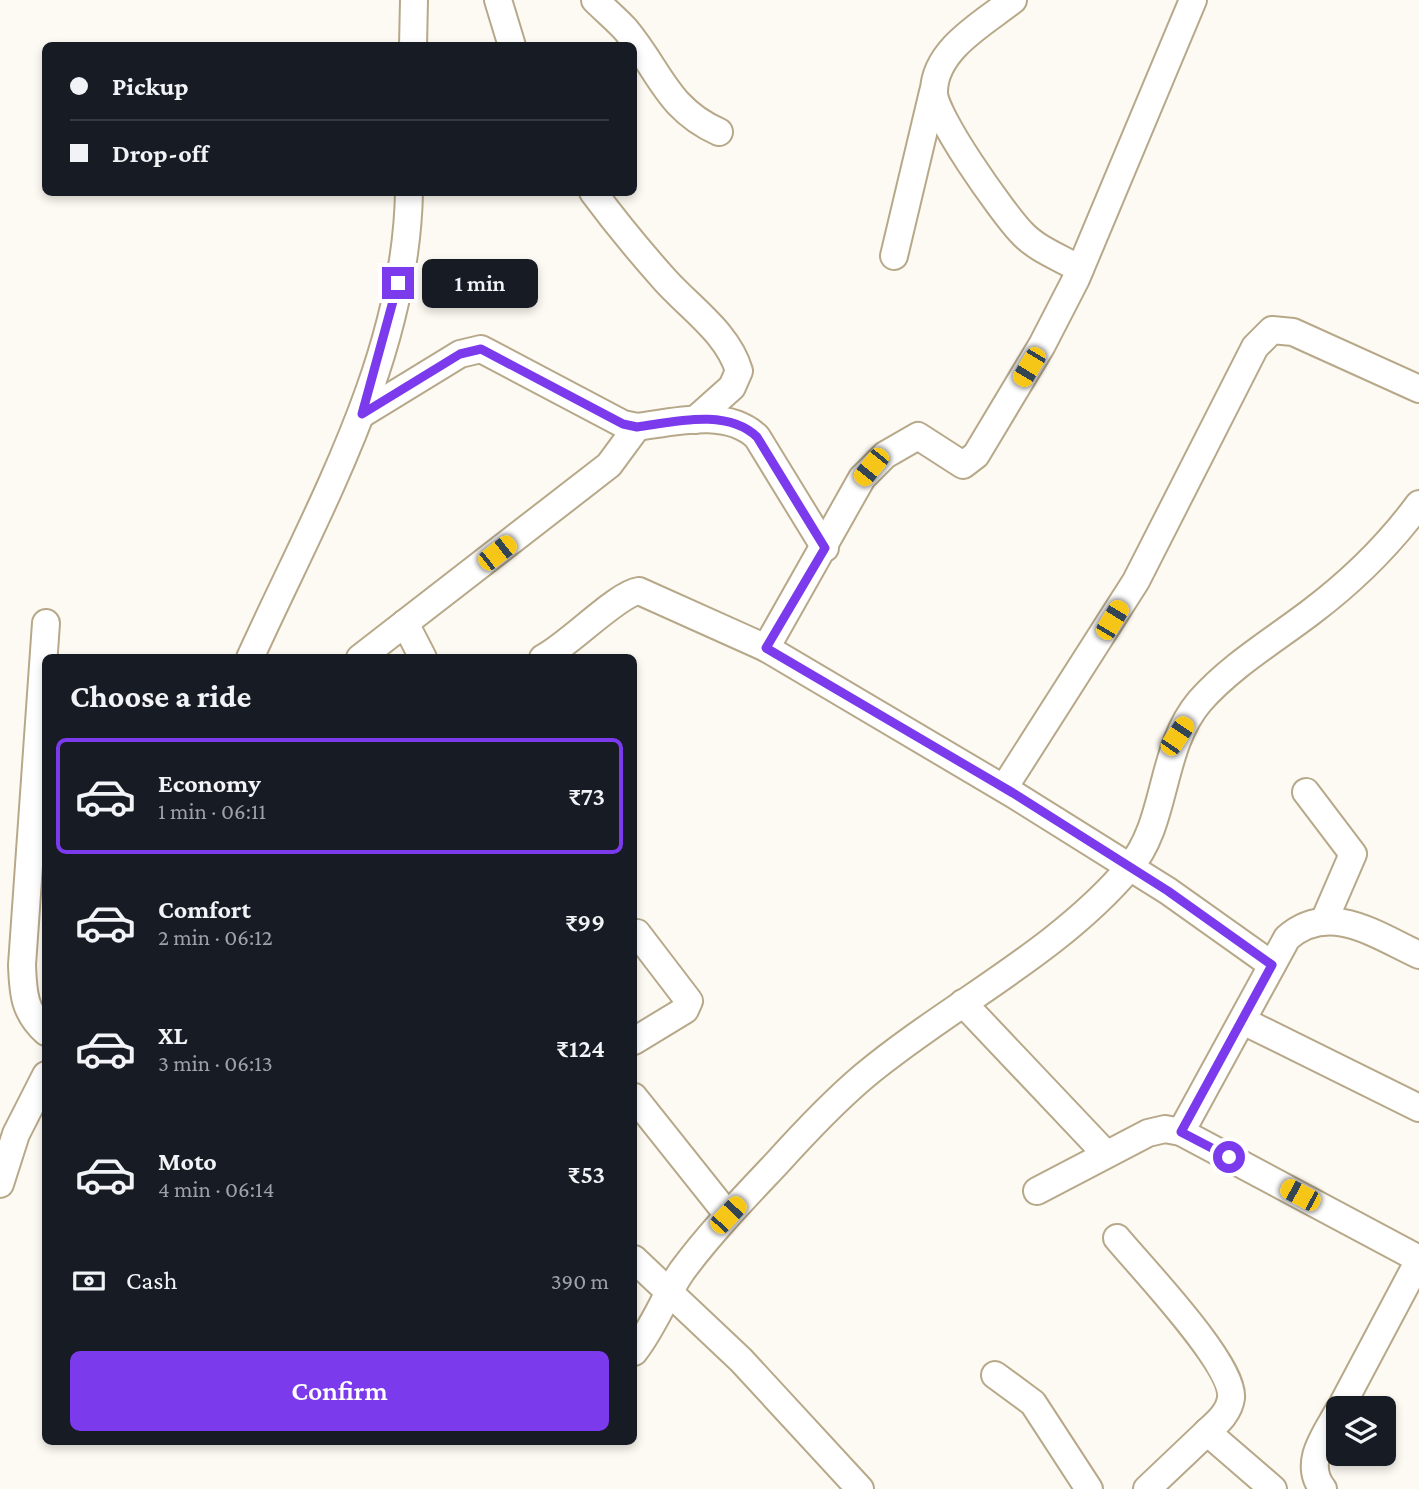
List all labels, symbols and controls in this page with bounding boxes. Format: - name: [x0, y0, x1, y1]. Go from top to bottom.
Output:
- text: Pickup: [112, 72, 189, 101]
- text: Drop-off: [112, 139, 209, 168]
- callout: 1 min: [422, 258, 538, 308]
- route end: [382, 267, 414, 299]
- text: 1 min: [454, 270, 506, 296]
- car: [1010, 344, 1049, 390]
- car: [850, 444, 893, 490]
- car: [474, 532, 521, 574]
- car: [1093, 597, 1132, 643]
- text: Choose a ride: [70, 678, 251, 714]
- car: [1157, 713, 1198, 759]
- icon: car: [74, 765, 137, 828]
- text: Economy: [158, 769, 261, 798]
- text: ₹73: [568, 782, 605, 811]
- text: 1 min · 06:11: [158, 798, 266, 824]
- icon: car: [74, 891, 137, 954]
- text: Comfort: [158, 895, 251, 924]
- text: ₹99: [565, 908, 605, 937]
- text: 2 min · 06:12: [158, 924, 273, 950]
- icon: car: [74, 1017, 137, 1080]
- text: XL: [158, 1021, 187, 1050]
- text: ₹124: [556, 1034, 605, 1063]
- text: 3 min · 06:13: [158, 1050, 273, 1076]
- route start: [1213, 1141, 1245, 1173]
- icon: car: [74, 1143, 137, 1206]
- text: Moto: [158, 1147, 217, 1176]
- text: ₹53: [568, 1160, 605, 1189]
- text: 4 min · 06:14: [158, 1176, 274, 1202]
- car: [1277, 1176, 1324, 1214]
- car: [706, 1192, 751, 1238]
- icon: cash: [70, 1262, 108, 1300]
- text: Cash: [126, 1266, 177, 1295]
- text: 390 m: [551, 1268, 609, 1294]
- button: Confirm: [70, 1351, 609, 1431]
- map controls: [1326, 1396, 1396, 1466]
- button: layers: [1326, 1396, 1396, 1466]

